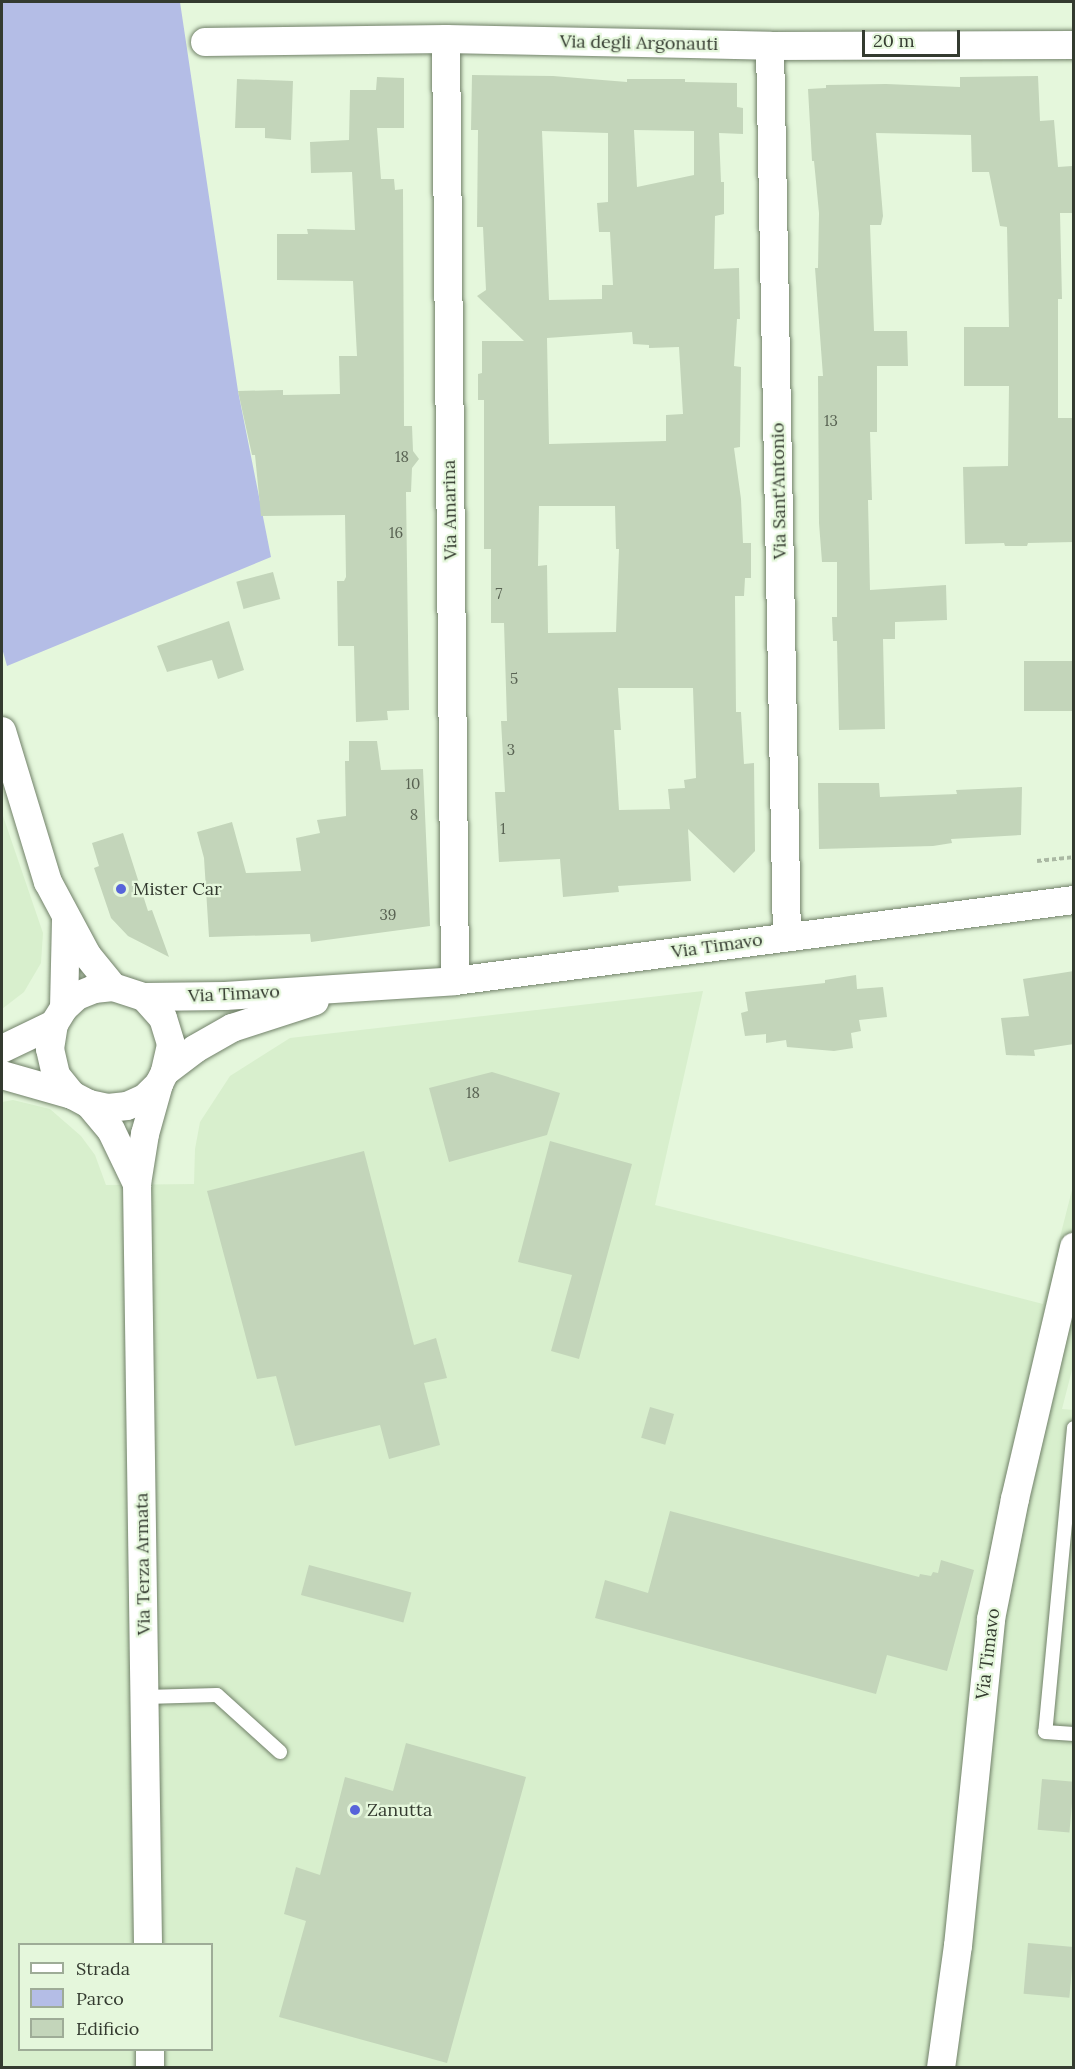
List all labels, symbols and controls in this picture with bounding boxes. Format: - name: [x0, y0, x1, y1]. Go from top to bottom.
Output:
- scale bar: [865, 18, 962, 56]
- text: 20 m: [873, 29, 915, 52]
- street label: Via degli Argonauti: [560, 31, 718, 55]
- house number: 13: [824, 412, 838, 430]
- street label: Via Sant'Antonio: [767, 422, 791, 560]
- house number: 18: [395, 448, 409, 466]
- street label: Via Amarina: [438, 460, 462, 560]
- house number: 16: [389, 524, 403, 542]
- house number: 7: [496, 585, 502, 603]
- house number: 5: [510, 670, 518, 688]
- house number: 3: [507, 741, 515, 759]
- house number: 10: [406, 775, 420, 793]
- house number: 8: [410, 806, 418, 824]
- house number: 1: [500, 820, 506, 838]
- place label: Mister Car: [133, 878, 222, 900]
- marker: Mister Car: [114, 882, 128, 896]
- house number: 39: [379, 906, 397, 924]
- street label: Via Timavo: [670, 929, 764, 963]
- street label: Via Timavo: [188, 981, 280, 1007]
- house number: 18: [466, 1084, 480, 1102]
- street label: Via Terza Armata: [131, 1493, 155, 1635]
- street label: Via Timavo: [972, 1607, 1004, 1701]
- place label: Zanutta: [367, 1799, 432, 1821]
- marker: Zanutta: [348, 1803, 362, 1817]
- legend: [18, 1943, 213, 2051]
- text: Strada: [76, 1957, 130, 1980]
- text: Parco: [76, 1987, 124, 2010]
- text: Edificio: [76, 2017, 139, 2040]

